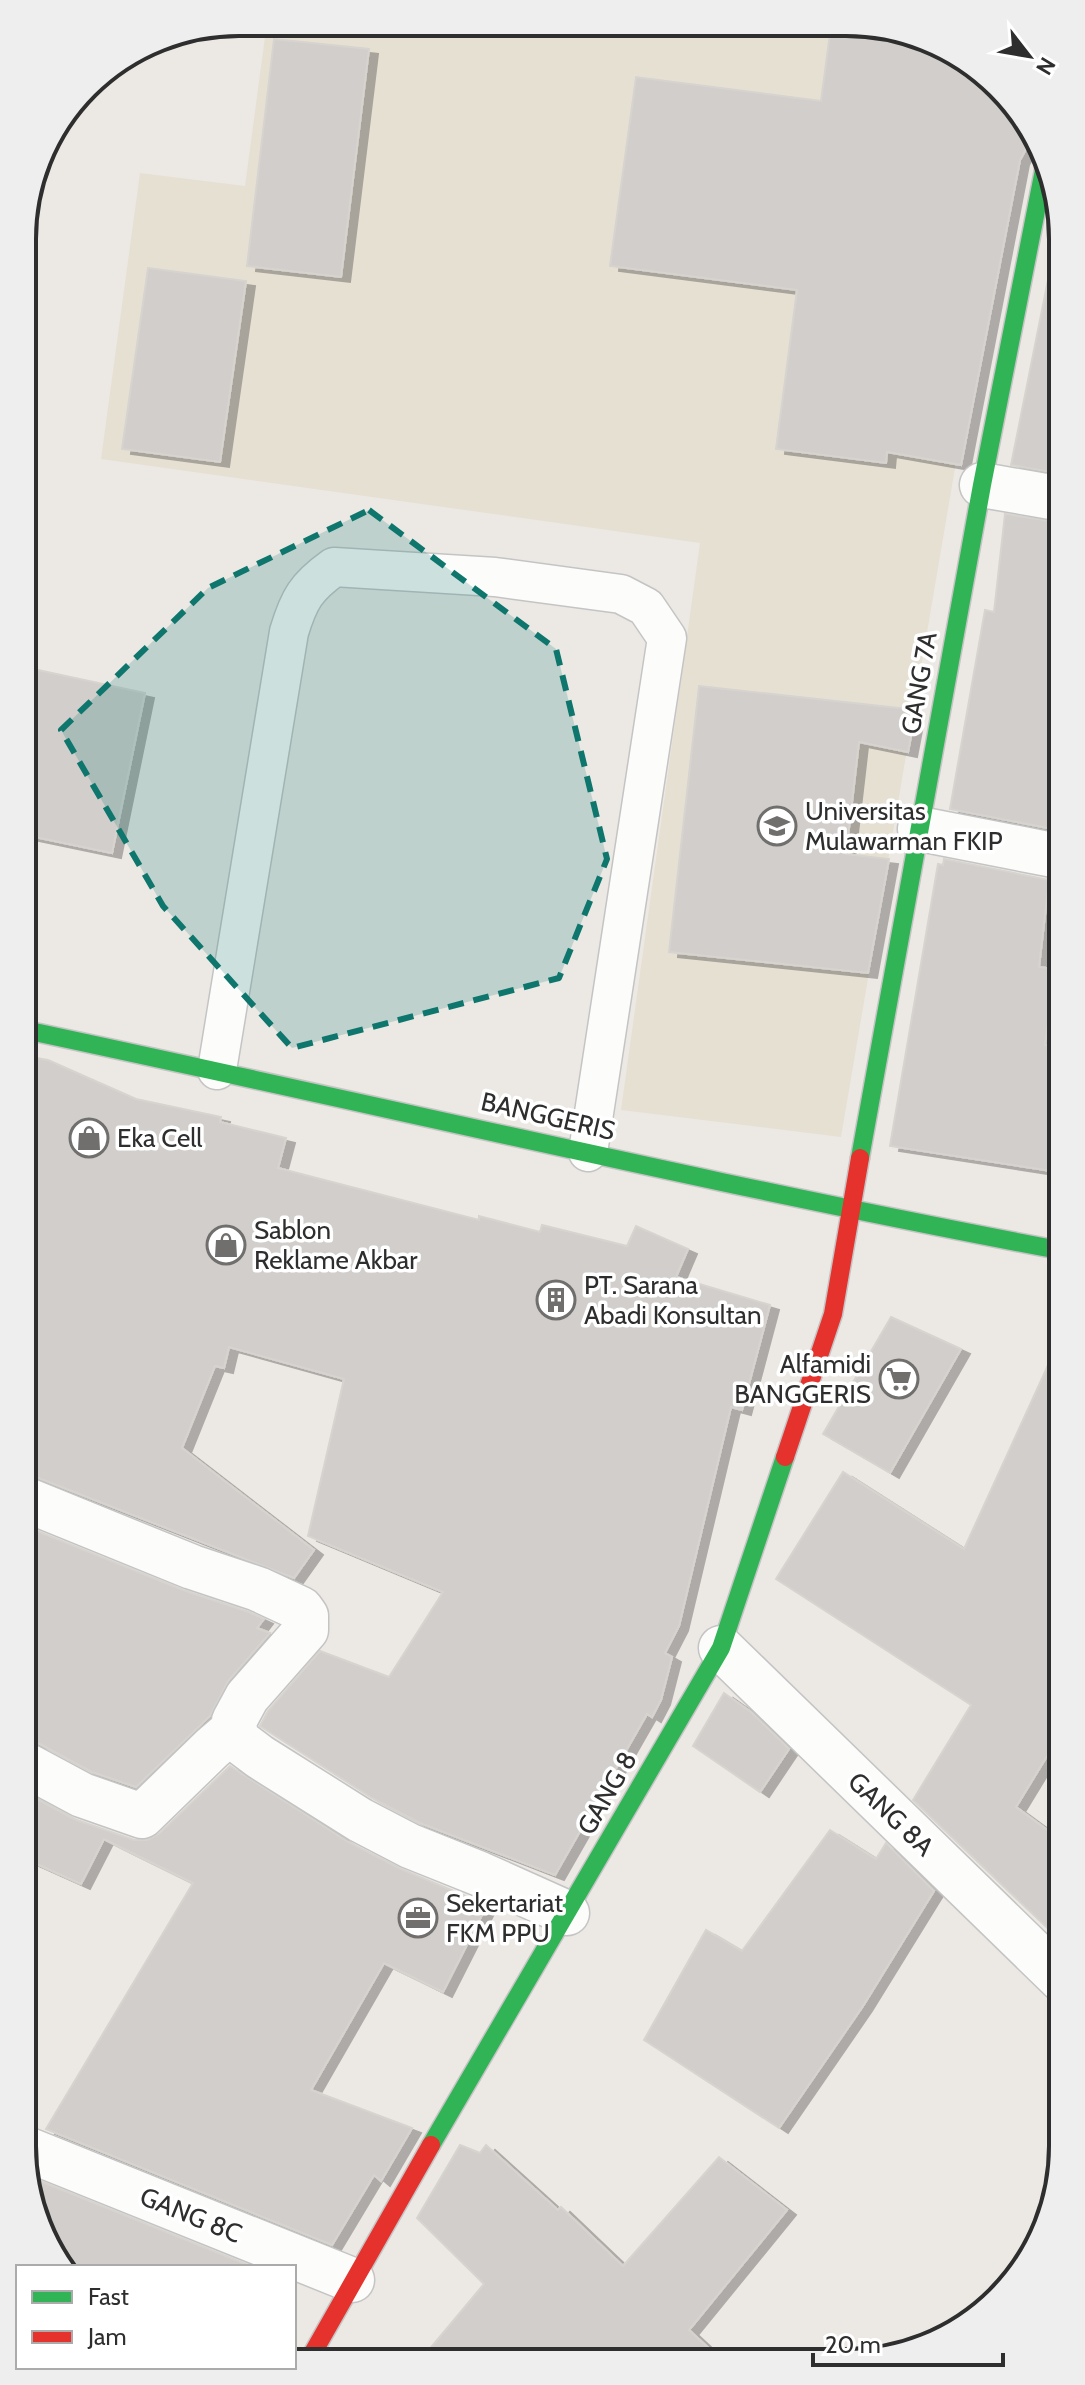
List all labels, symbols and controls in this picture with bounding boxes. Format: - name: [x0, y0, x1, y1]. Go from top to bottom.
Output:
- north arrow: [989, 16, 1069, 96]
- text: N: [1030, 52, 1061, 80]
- street label: GANG 7A: [894, 629, 944, 737]
- place label: Universitas Mulawarman FKIP: [805, 795, 1003, 857]
- school or university icon: Universitas Mulawarman FKIP: [756, 805, 798, 847]
- street label: BANGGERIS: [478, 1085, 618, 1147]
- shop icon: Eka Cell: [68, 1117, 110, 1159]
- place label: Eka Cell: [117, 1122, 203, 1154]
- place label: Sablon Reklame Akbar: [254, 1214, 418, 1276]
- shop icon: Sablon Reklame Akbar: [205, 1224, 247, 1266]
- place label: PT. Sarana Abadi Konsultan: [584, 1269, 762, 1331]
- building icon: PT. Sarana Abadi Konsultan: [535, 1279, 577, 1321]
- place label: Alfamidi BANGGERIS: [734, 1348, 871, 1410]
- supermarket icon: Alfamidi BANGGERIS: [878, 1358, 920, 1400]
- street label: GANG 8: [570, 1746, 644, 1840]
- street label: GANG 8A: [841, 1765, 941, 1863]
- place label: Sekertariat FKM PPU: [446, 1887, 563, 1949]
- office icon: Sekertariat FKM PPU: [397, 1897, 439, 1939]
- street label: GANG 8C: [135, 2180, 247, 2250]
- legend: [16, 2265, 296, 2369]
- text: Fast: [88, 2282, 129, 2311]
- scale bar: [813, 2317, 1003, 2367]
- text: Jam: [87, 2322, 126, 2351]
- text: 20 m: [825, 2330, 881, 2359]

